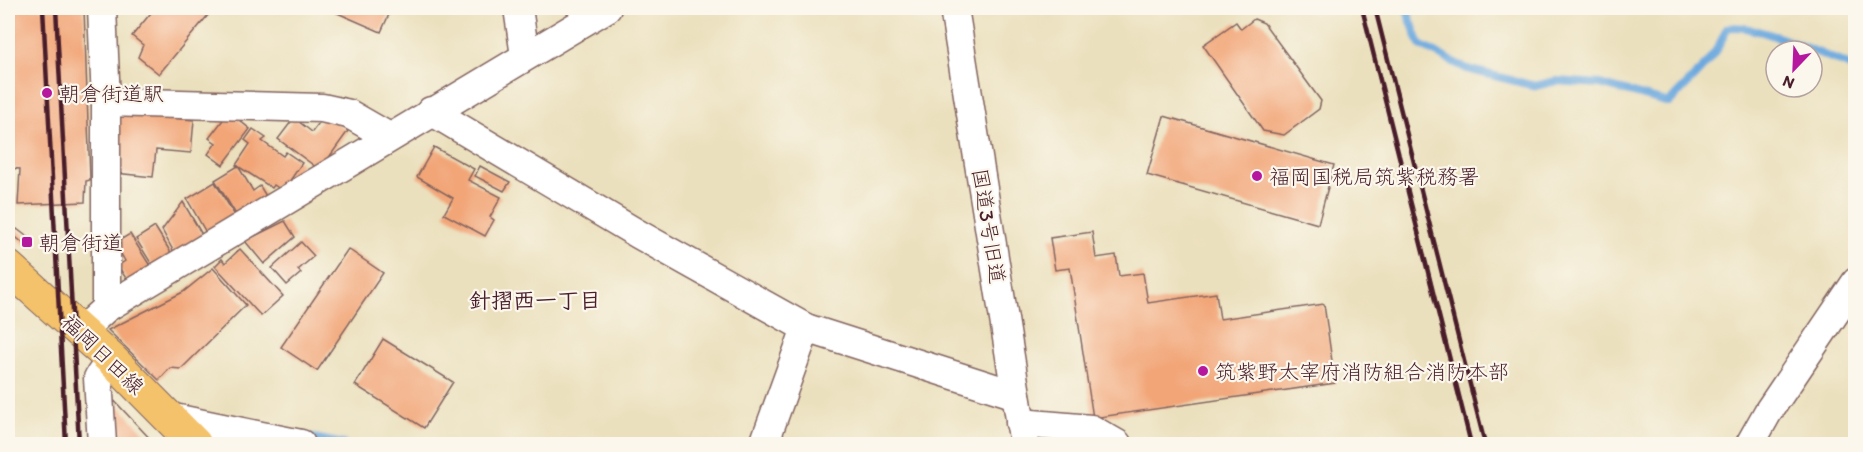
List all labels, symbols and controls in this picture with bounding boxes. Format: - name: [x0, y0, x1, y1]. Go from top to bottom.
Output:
- north arrow: [1764, 39, 1824, 99]
- text: N: [1780, 71, 1797, 93]
- place label: 朝倉街道駅: [59, 81, 164, 106]
- marker: 朝倉街道駅: [40, 86, 54, 100]
- place label: 福岡国税局筑紫税務署: [1269, 164, 1479, 189]
- street label: 国道3号旧道: [968, 167, 1010, 285]
- marker: 福岡国税局筑紫税務署: [1250, 169, 1264, 183]
- place label: 朝倉街道: [39, 230, 123, 255]
- marker: 朝倉街道: [20, 235, 34, 249]
- district label: 針摺西一丁目: [469, 287, 601, 314]
- street label: 福岡日田線: [57, 309, 149, 399]
- place label: 筑紫野太宰府消防組合消防本部: [1215, 359, 1509, 384]
- marker: 筑紫野太宰府消防組合消防本部: [1196, 364, 1210, 378]

